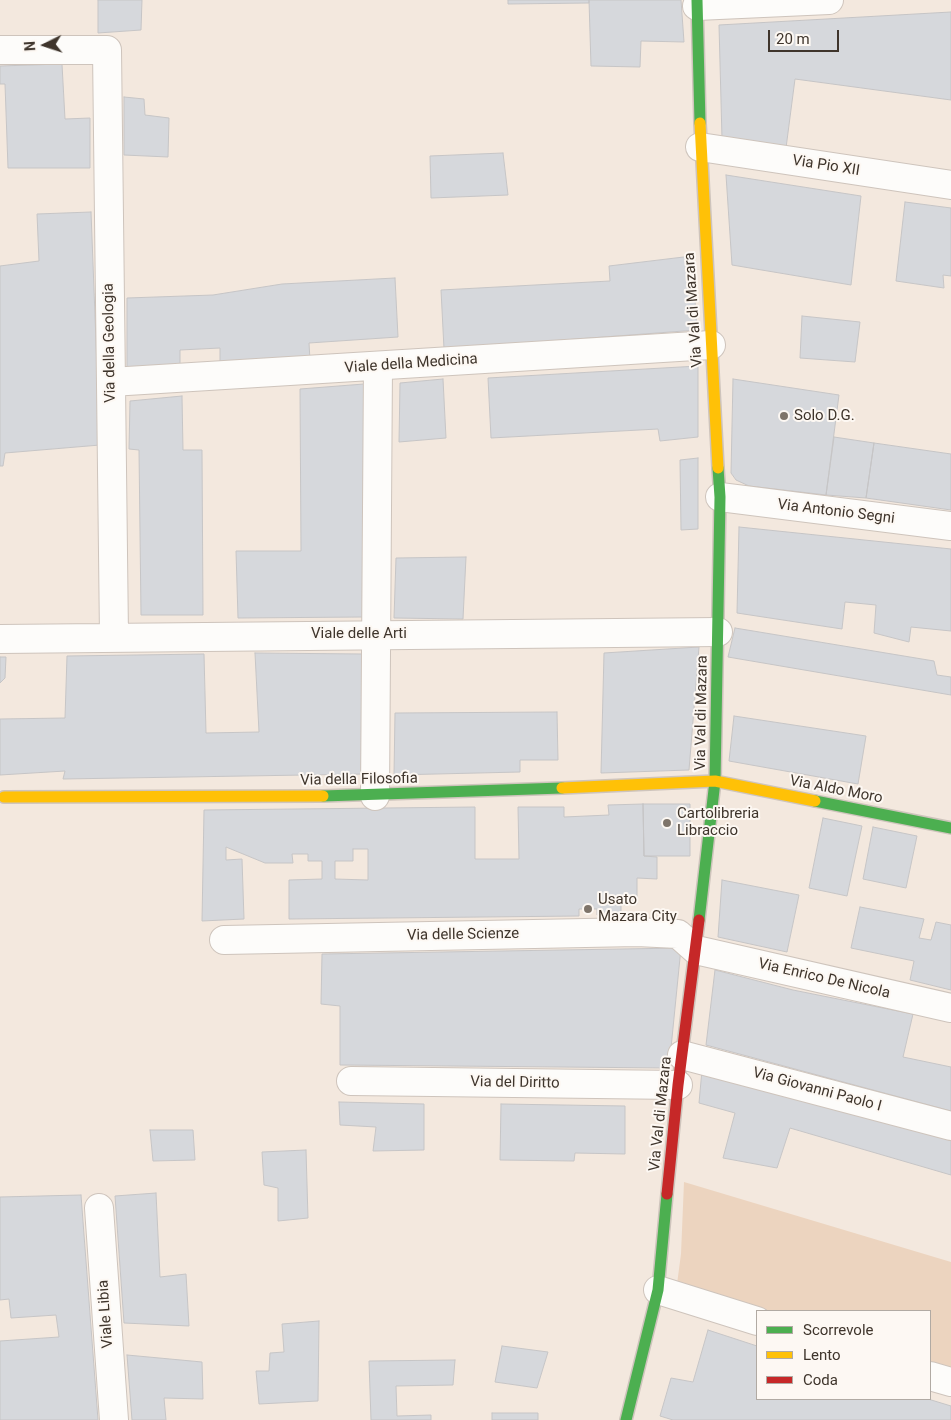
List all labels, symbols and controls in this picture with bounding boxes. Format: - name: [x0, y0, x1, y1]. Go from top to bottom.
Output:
- north arrow: [20, 20, 70, 70]
- scale bar: [771, 20, 842, 52]
- text: 20 m: [776, 30, 810, 48]
- text: N: [22, 41, 38, 52]
- street label: Via Pio XII: [791, 152, 861, 180]
- street label: Via Val di Mazara: [681, 252, 707, 368]
- street label: Via della Geologia: [100, 283, 120, 403]
- street label: Viale della Medicina: [344, 350, 478, 378]
- place label: Solo D.G.: [794, 407, 855, 425]
- marker: Solo D.G.: [778, 410, 790, 422]
- street label: Via Antonio Segni: [776, 496, 896, 528]
- street label: Viale delle Arti: [311, 625, 407, 643]
- street label: Via Val di Mazara: [692, 655, 712, 771]
- street label: Via della Filosofia: [300, 770, 418, 790]
- street label: Via Aldo Moro: [788, 772, 884, 808]
- place label: Cartolibreria Libraccio: [677, 805, 759, 840]
- marker: Cartolibreria Libraccio: [661, 817, 673, 829]
- place label: Usato Mazara City: [598, 891, 677, 926]
- marker: Usato Mazara City: [582, 903, 594, 915]
- street label: Via delle Scienze: [407, 925, 519, 945]
- street label: Via Enrico De Nicola: [756, 955, 892, 1003]
- street label: Via Val di Mazara: [646, 1056, 676, 1172]
- street label: Via Giovanni Paolo I: [751, 1064, 883, 1116]
- street label: Via del Diritto: [470, 1073, 560, 1093]
- street label: Viale Libia: [95, 1279, 117, 1349]
- legend: [756, 1310, 931, 1400]
- text: Scorrevole: [803, 1321, 874, 1339]
- text: Lento: [803, 1346, 841, 1364]
- text: Coda: [803, 1371, 838, 1389]

